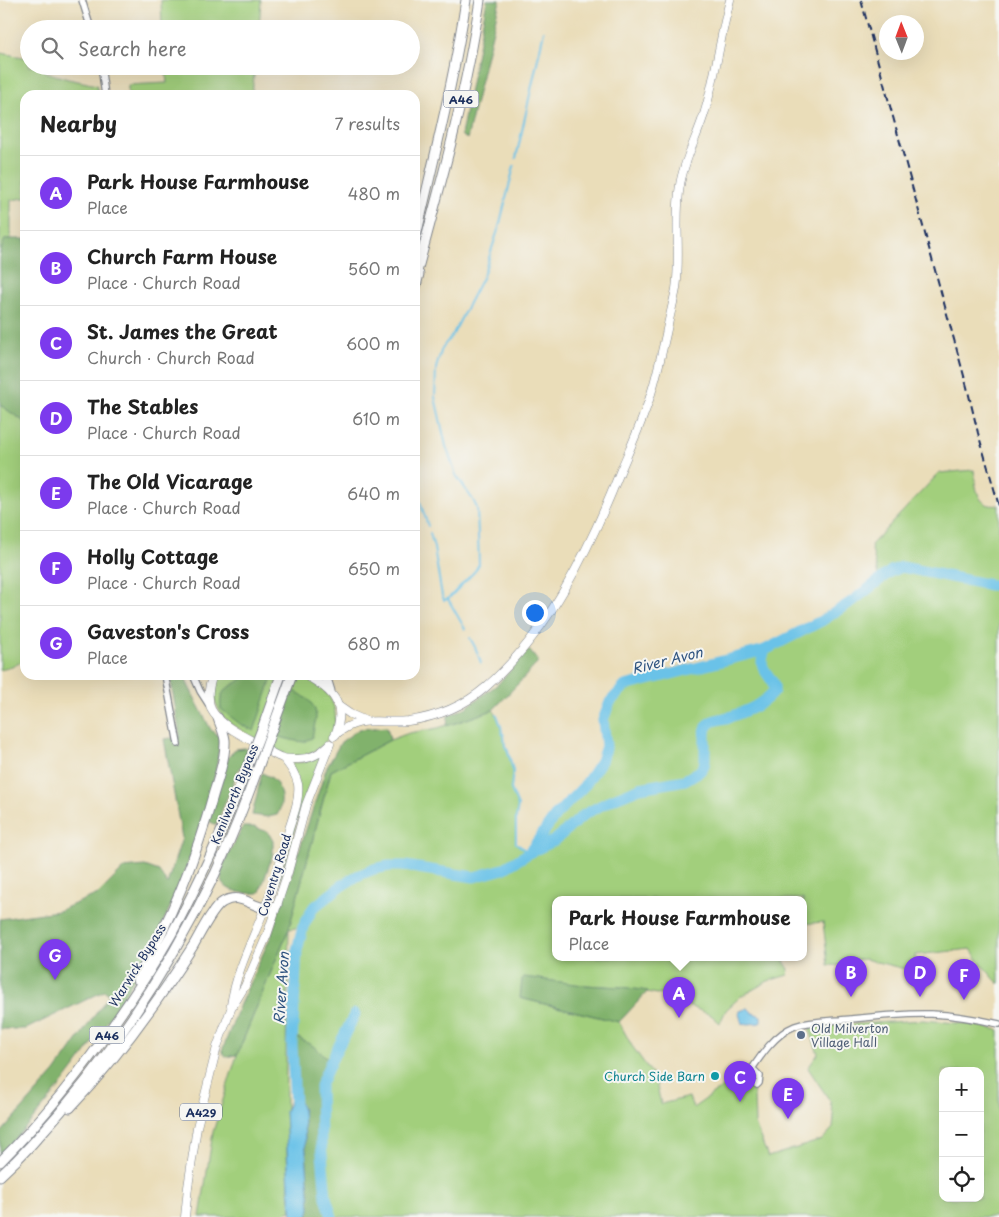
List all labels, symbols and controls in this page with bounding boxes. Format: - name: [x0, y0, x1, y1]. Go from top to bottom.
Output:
- north arrow: [879, 15, 924, 60]
- search box: [20, 20, 420, 75]
- icon: search: [38, 34, 66, 62]
- text: Search here: [78, 34, 187, 62]
- road number: A46: [444, 90, 478, 108]
- text: Nearby: [40, 107, 117, 139]
- text: 7 results: [335, 111, 400, 135]
- text: Park House Farmhouse: [87, 167, 309, 195]
- text: A: [50, 181, 62, 205]
- text: 480 m: [348, 181, 400, 205]
- text: Place: [87, 195, 128, 219]
- text: Church Farm House: [87, 242, 277, 270]
- text: B: [51, 256, 61, 280]
- text: 560 m: [348, 256, 400, 280]
- text: Place · Church Road: [87, 270, 241, 294]
- text: St. James the Great: [87, 317, 278, 345]
- text: C: [50, 331, 62, 355]
- text: 600 m: [346, 331, 400, 355]
- text: Church · Church Road: [87, 345, 255, 369]
- text: The Stables: [87, 392, 198, 420]
- text: D: [50, 406, 62, 430]
- text: 610 m: [352, 406, 400, 430]
- text: Place · Church Road: [87, 420, 241, 444]
- text: The Old Vicarage: [87, 467, 253, 495]
- text: E: [51, 481, 61, 505]
- text: 640 m: [347, 481, 400, 505]
- text: Place · Church Road: [87, 495, 241, 519]
- text: Holly Cottage: [87, 542, 219, 570]
- text: F: [51, 556, 61, 580]
- text: 650 m: [348, 556, 400, 580]
- text: Place · Church Road: [87, 570, 241, 594]
- your location: [522, 600, 548, 626]
- text: Gaveston's Cross: [87, 617, 249, 645]
- text: G: [49, 631, 63, 655]
- text: 680 m: [347, 631, 400, 655]
- water label: River Avon: [629, 641, 705, 679]
- text: Place: [87, 645, 128, 669]
- street label: Kenilworth Bypass: [206, 741, 262, 847]
- street label: Coventry Road: [253, 832, 295, 918]
- popup: [552, 896, 807, 961]
- text: Park House Farmhouse: [568, 903, 791, 931]
- street label: Warwick Bypass: [104, 920, 170, 1010]
- text: Place: [568, 931, 609, 955]
- pin: G: [39, 939, 71, 980]
- water label: River Avon: [268, 951, 294, 1025]
- pin: B: [835, 956, 867, 997]
- pin: D: [904, 956, 936, 997]
- pin: F: [948, 959, 980, 1000]
- pin: A: [663, 977, 695, 1018]
- place label: Old Milverton Village Hall: [811, 1019, 889, 1051]
- road number: A46: [90, 1026, 124, 1044]
- marker: Old Milverton Village Hall: [795, 1029, 807, 1041]
- pin: C: [724, 1061, 756, 1102]
- place label: Church Side Barn: [604, 1067, 705, 1085]
- map controls: [939, 1067, 984, 1202]
- button: +: [939, 1067, 984, 1112]
- marker: Church Side Barn: [709, 1070, 721, 1082]
- pin: E: [772, 1078, 804, 1119]
- road number: A429: [180, 1104, 222, 1120]
- button: −: [939, 1112, 984, 1157]
- button: locate: [939, 1157, 984, 1202]

